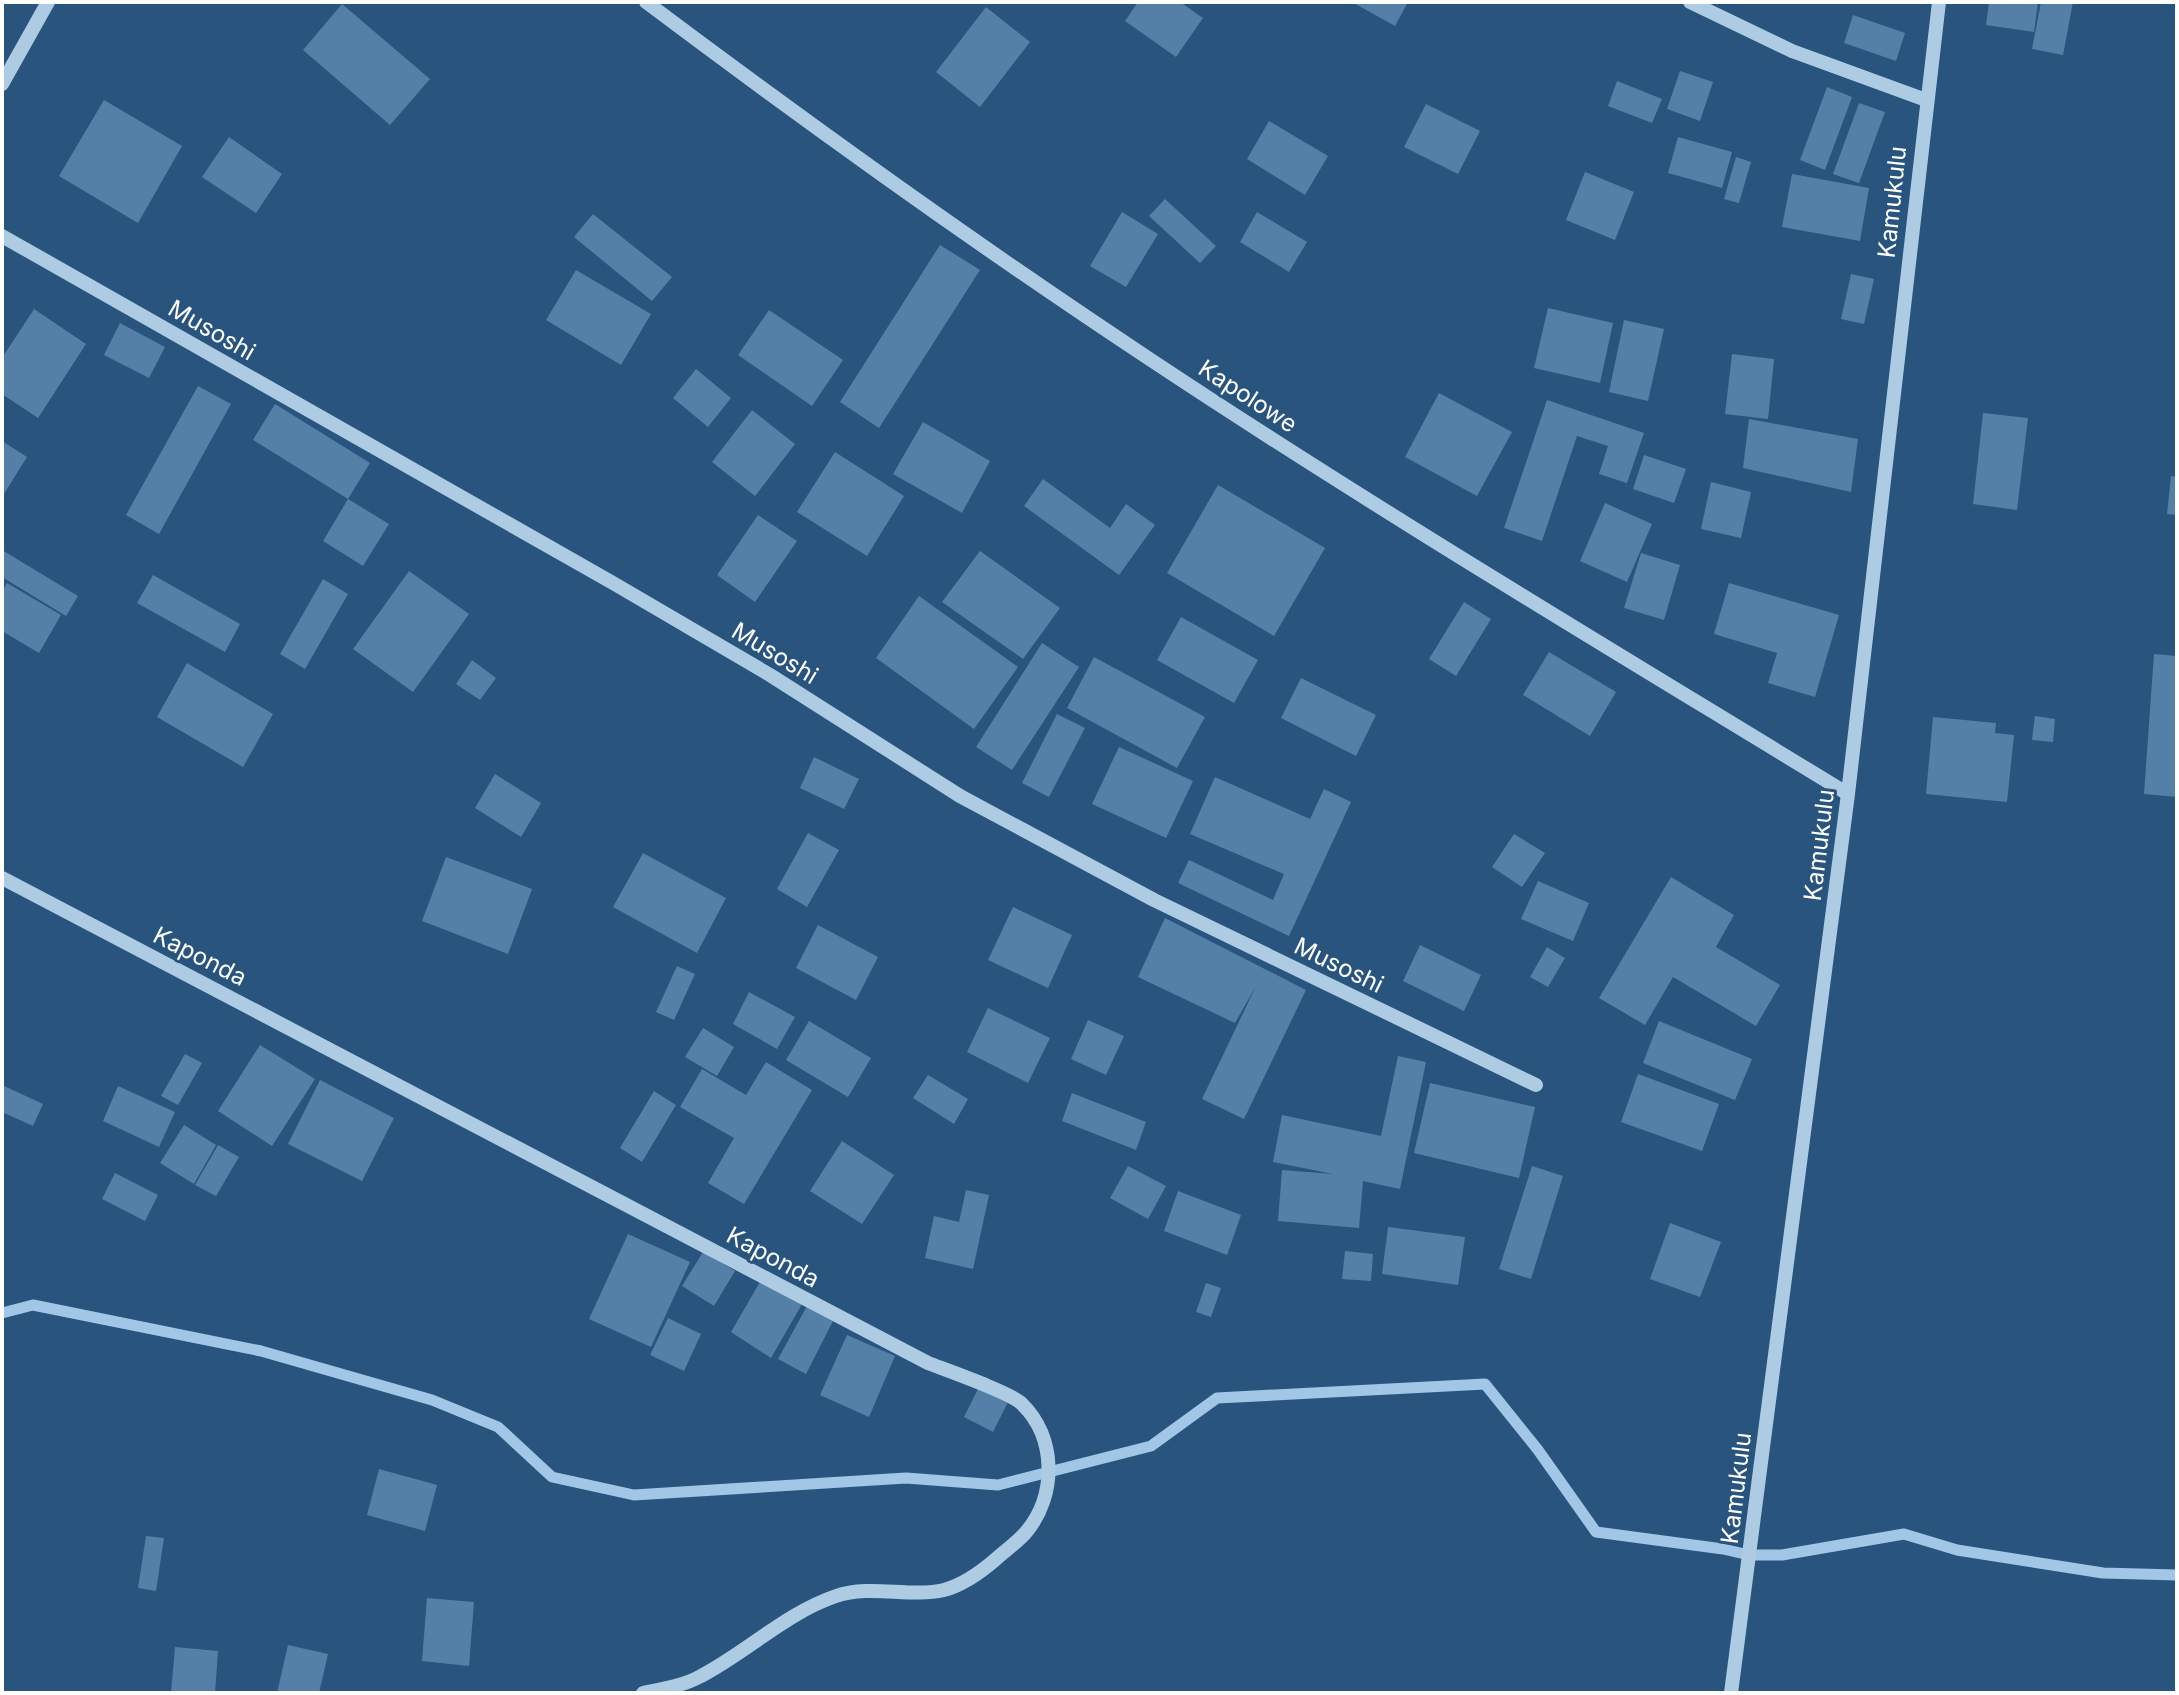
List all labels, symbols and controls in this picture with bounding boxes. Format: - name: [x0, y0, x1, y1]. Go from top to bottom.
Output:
- street label: Kamukulu: [1872, 145, 1912, 259]
- street label: Musoshi: [163, 294, 261, 366]
- street label: Kapolowe: [1193, 353, 1303, 439]
- street label: Musoshi: [727, 616, 823, 690]
- street label: Kamukulu: [1798, 788, 1840, 902]
- street label: Kaponda: [148, 920, 252, 992]
- street label: Musoshi: [1290, 931, 1388, 999]
- street label: Kaponda: [722, 1220, 824, 1294]
- street label: Kamukulu: [1715, 1431, 1757, 1545]

